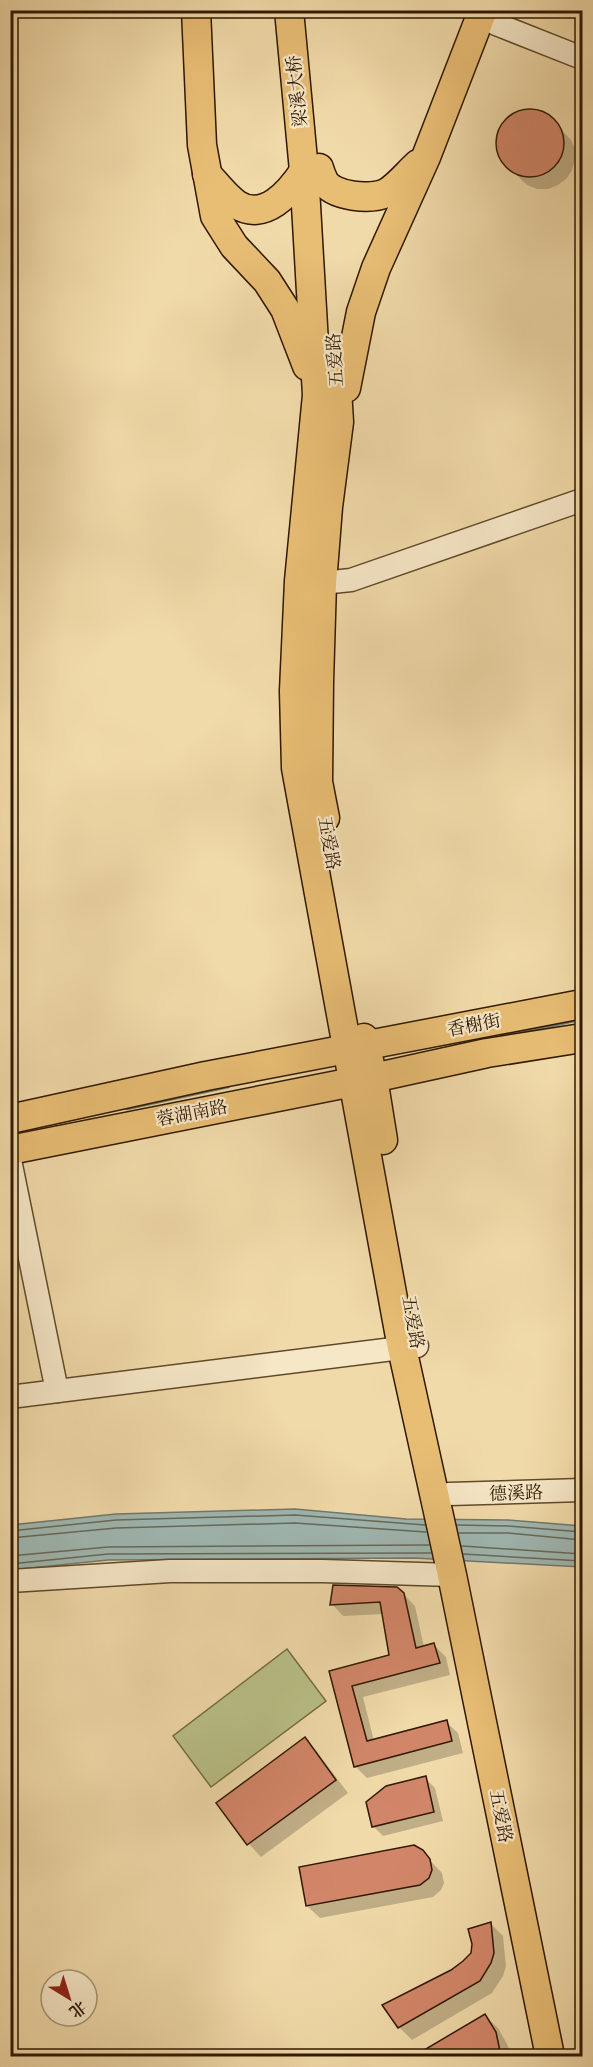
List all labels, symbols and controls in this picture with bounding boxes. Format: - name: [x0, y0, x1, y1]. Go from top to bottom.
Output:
- street label: 梁溪大桥: [282, 54, 312, 128]
- street label: 五爱路: [322, 332, 348, 388]
- street label: 五爱路: [313, 815, 345, 871]
- street label: 香榭街: [445, 1009, 503, 1041]
- street label: 蓉湖南路: [155, 1095, 229, 1131]
- street label: 五爱路: [397, 1294, 429, 1350]
- street label: 德溪路: [489, 1481, 543, 1505]
- street label: 五爱路: [485, 1787, 517, 1845]
- north arrow: [39, 1968, 99, 2028]
- text: 北: [66, 1997, 90, 2022]

